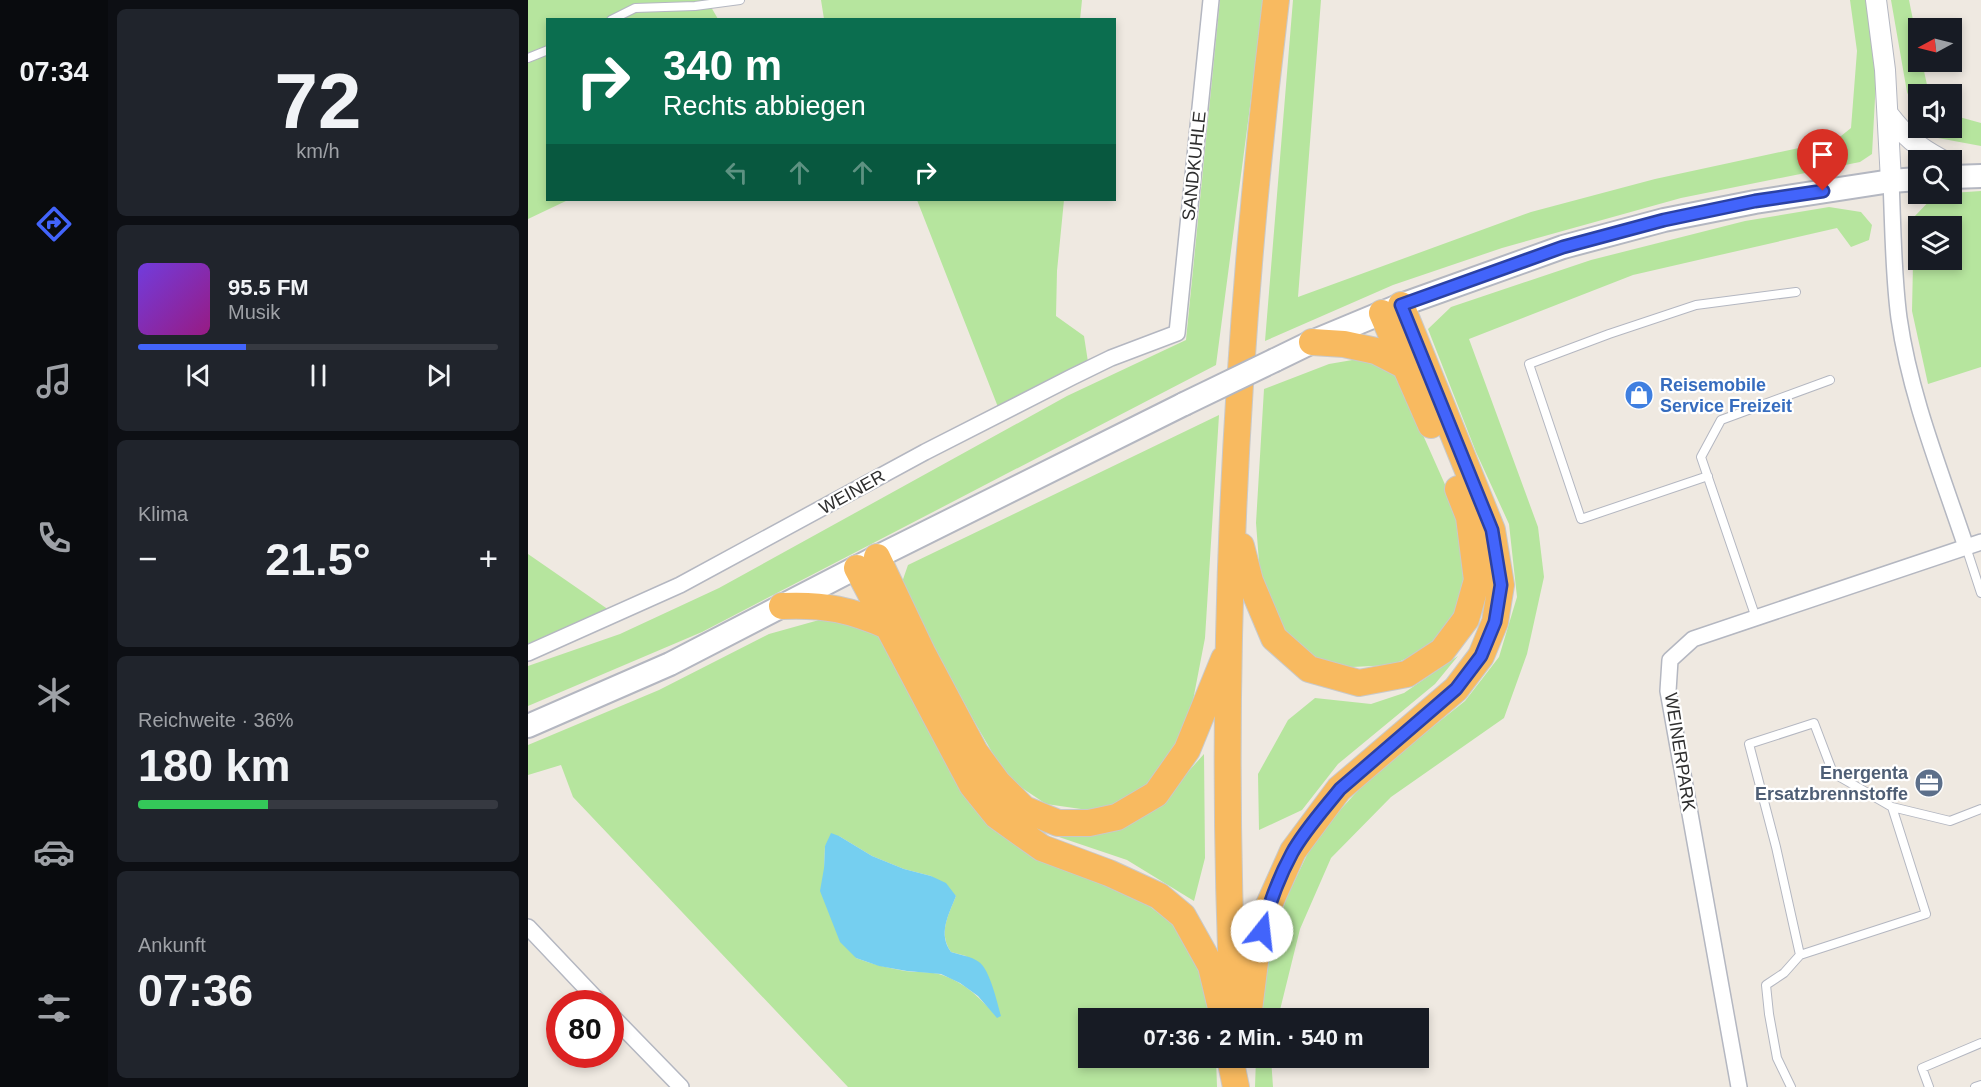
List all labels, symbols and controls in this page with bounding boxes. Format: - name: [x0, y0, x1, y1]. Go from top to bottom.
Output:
- north arrow: [1908, 18, 1962, 72]
- map controls: [1908, 18, 1962, 270]
- icon: right: [564, 42, 642, 120]
- text: 340 m: [663, 42, 782, 89]
- text: 07:34: [19, 57, 89, 87]
- text: 72: [275, 57, 361, 145]
- button: sound: [1908, 84, 1962, 138]
- text: Rechts abbiegen: [663, 91, 866, 121]
- street label: SANDKUHLE: [1178, 110, 1210, 222]
- pin: [1797, 129, 1848, 191]
- icon: arrive: [1806, 138, 1839, 171]
- text: km/h: [296, 140, 340, 162]
- button: search: [1908, 150, 1962, 204]
- icon: left: [720, 156, 753, 189]
- icon: ahead: [783, 156, 816, 189]
- icon: ahead: [846, 156, 879, 189]
- icon: right: [909, 156, 942, 189]
- icon: directions: [33, 203, 75, 245]
- button: layers: [1908, 216, 1962, 270]
- text: 95.5 FM: [228, 275, 309, 300]
- text: Musik: [228, 301, 280, 323]
- icon: previous: [182, 359, 215, 392]
- icon: pause: [302, 359, 335, 392]
- icon: next: [422, 359, 455, 392]
- icon: music: [33, 360, 75, 402]
- place label: Reisemobile Service Freizeit: [1660, 375, 1792, 416]
- shop icon: Reisemobile Service Freizeit: [1623, 379, 1655, 411]
- street label: WEINER: [816, 466, 888, 518]
- text: Klima: [138, 503, 188, 525]
- icon: phone: [33, 517, 75, 559]
- text: 21.5°: [265, 534, 371, 585]
- text: −: [138, 540, 157, 577]
- text: +: [479, 540, 498, 577]
- icon: climate: [33, 674, 75, 716]
- street label: WEINERPARK: [1661, 691, 1699, 813]
- text: Reichweite · 36%: [138, 709, 294, 731]
- text: 180 km: [138, 740, 291, 791]
- place label: Energenta Ersatzbrennstoffe: [1755, 763, 1909, 804]
- office icon: Energenta Ersatzbrennstoffe: [1913, 767, 1945, 799]
- icon: car: [33, 831, 75, 873]
- position arrow: [1230, 899, 1294, 963]
- text: Ankunft: [138, 934, 206, 956]
- text: 07:36: [138, 965, 253, 1016]
- icon: filters: [33, 987, 75, 1029]
- speed limit sign: 80: [546, 990, 624, 1068]
- text: 07:36 · 2 Min. · 540 m: [1143, 1025, 1364, 1050]

